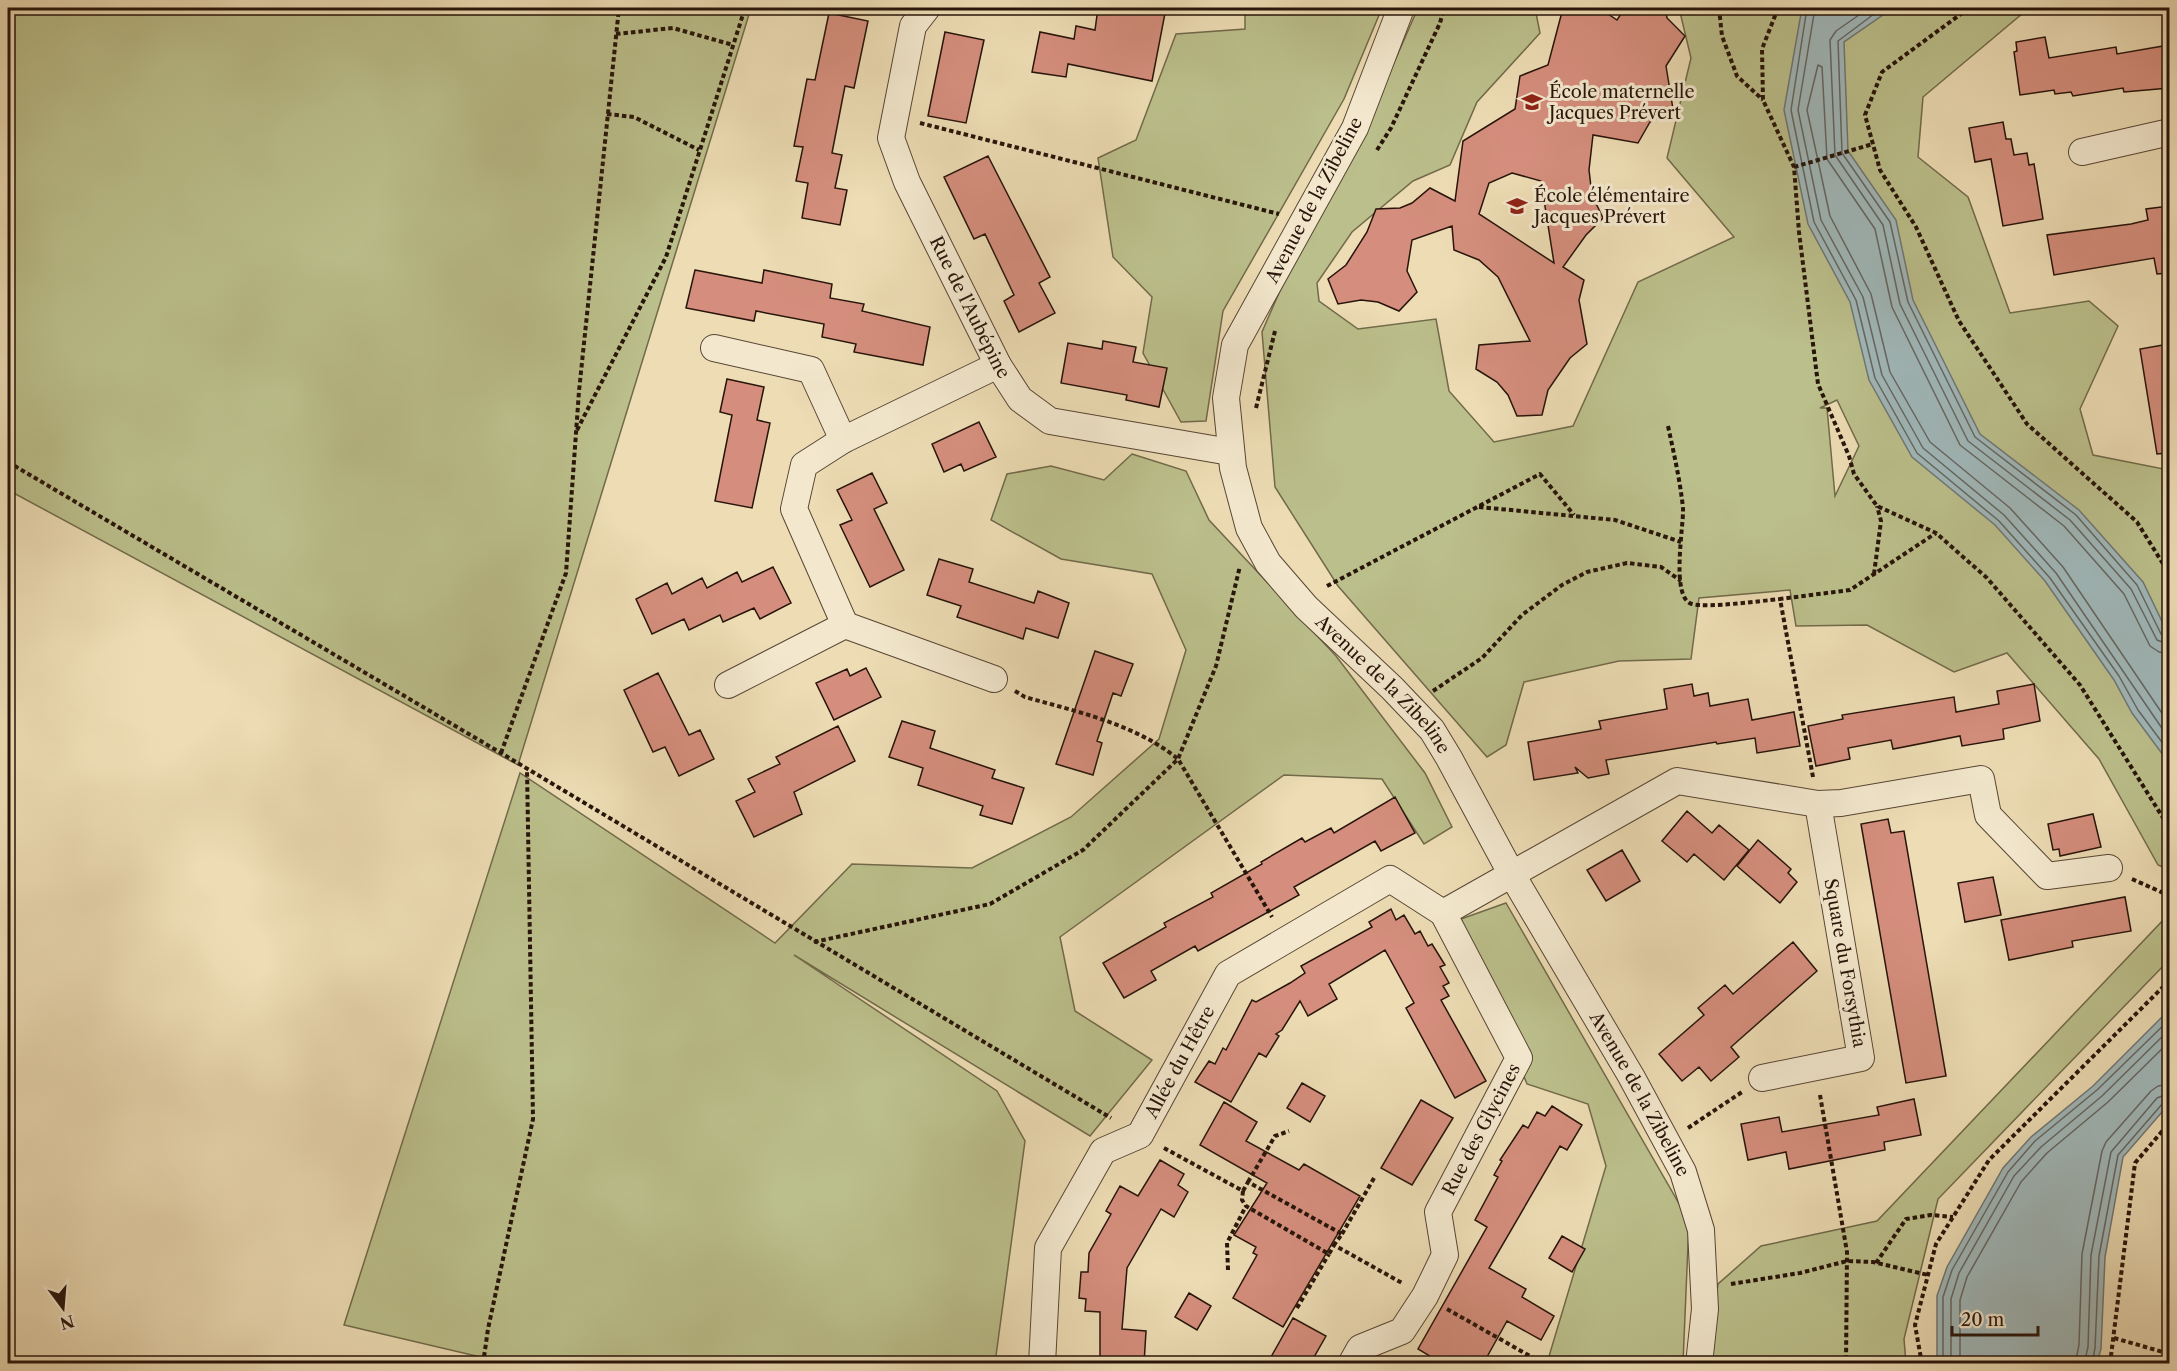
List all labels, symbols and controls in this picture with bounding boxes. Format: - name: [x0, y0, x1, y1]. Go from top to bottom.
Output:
- place label: École maternelle Jacques Prévert: [1546, 80, 1695, 124]
- school or university icon: École maternelle Jacques Prévert: [1520, 90, 1544, 114]
- street label: Avenue de la Zibeline: [1260, 113, 1367, 288]
- place label: École élémentaire Jacques Prévert: [1531, 184, 1690, 228]
- school or university icon: École élémentaire Jacques Prévert: [1505, 194, 1529, 218]
- street label: Rue de l'Aubépine: [925, 233, 1015, 383]
- street label: Avenue de la Zibeline: [1310, 610, 1455, 758]
- street label: Square du Forsythia: [1819, 877, 1871, 1050]
- street label: Allée du Hêtre: [1140, 1002, 1219, 1123]
- street label: Avenue de la Zibeline: [1584, 1007, 1694, 1180]
- street label: Rue des Glycines: [1438, 1060, 1525, 1199]
- north arrow: [33, 1278, 93, 1338]
- scale bar: [1952, 1299, 2038, 1337]
- text: 20 m: [1961, 1309, 2005, 1331]
- text: N: [58, 1311, 77, 1334]

